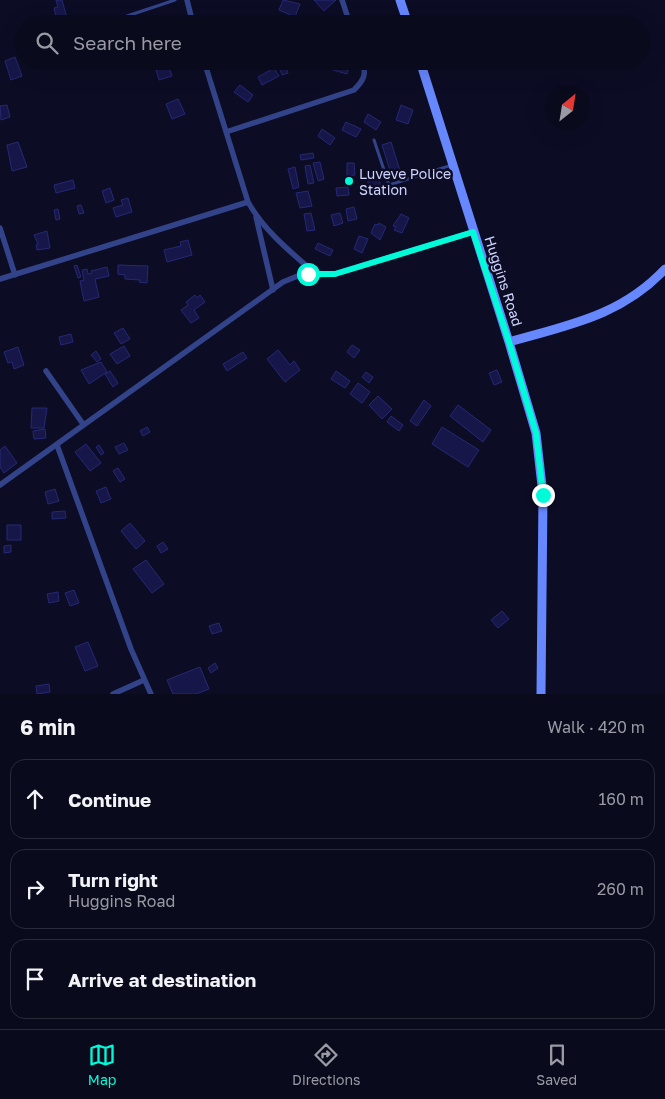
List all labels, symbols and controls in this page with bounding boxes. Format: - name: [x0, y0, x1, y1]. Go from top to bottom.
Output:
- search box: [15, 15, 650, 70]
- icon: search: [33, 29, 61, 57]
- text: Search here: [73, 31, 182, 54]
- north arrow: [545, 85, 590, 130]
- place label: Luveve Police Station: [359, 165, 451, 198]
- marker: Luveve Police Station: [343, 175, 355, 187]
- street label: Huggins Road: [481, 234, 527, 328]
- route start: [297, 263, 320, 286]
- route end: [532, 484, 555, 507]
- text: 6 min: [20, 714, 75, 740]
- text: Walk · 420 m: [547, 717, 645, 737]
- icon: ahead: [21, 785, 49, 813]
- text: Continue: [68, 788, 151, 811]
- text: 160 m: [598, 789, 644, 809]
- text: Turn right: [68, 868, 158, 891]
- icon: right: [21, 875, 49, 903]
- text: 260 m: [597, 879, 644, 899]
- text: Huggins Road: [68, 891, 175, 911]
- icon: arrive: [21, 965, 49, 993]
- text: Arrive at destination: [68, 968, 256, 991]
- tab: Map: [88, 1041, 116, 1088]
- tab: Directions: [292, 1041, 361, 1088]
- tab: Saved: [536, 1041, 577, 1088]

